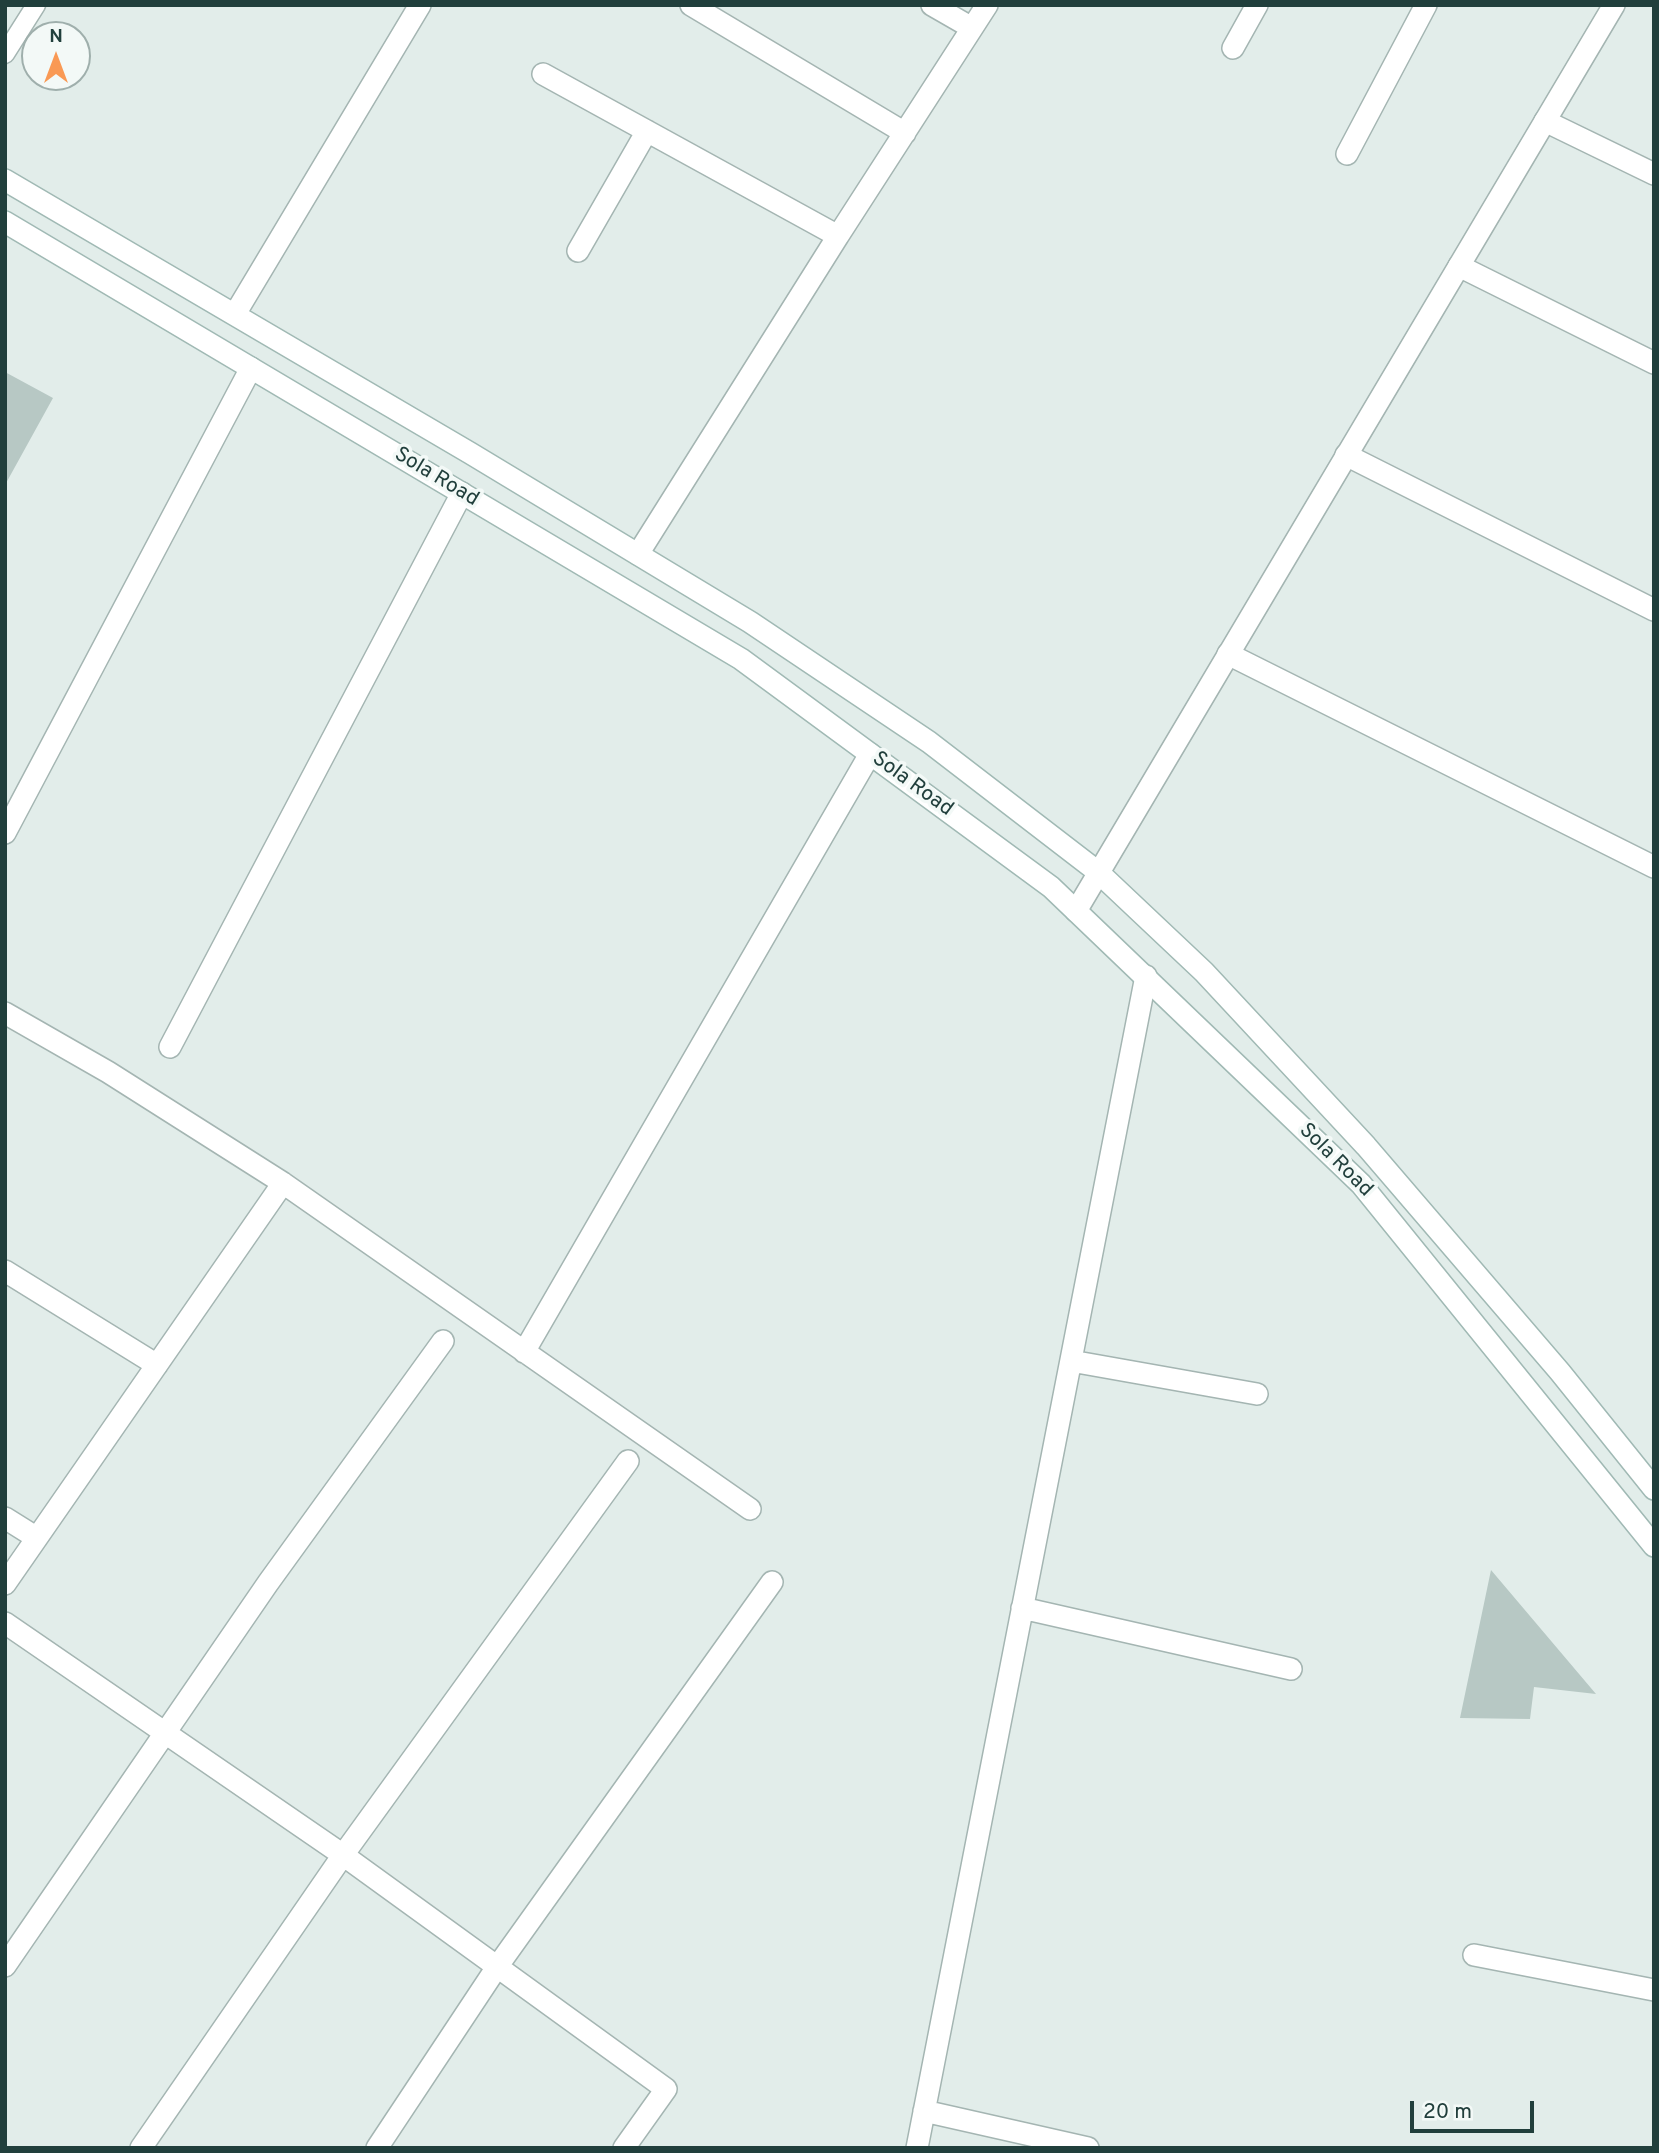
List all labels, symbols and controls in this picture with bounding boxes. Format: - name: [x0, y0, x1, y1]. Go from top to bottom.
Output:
- north arrow: [21, 21, 91, 91]
- text: N: [49, 25, 63, 49]
- street label: Sola Road: [389, 443, 483, 513]
- street label: Sola Road: [867, 747, 957, 823]
- street label: Sola Road: [1293, 1119, 1377, 1203]
- scale bar: [1414, 2086, 1538, 2130]
- text: 20 m: [1423, 2099, 1472, 2126]

